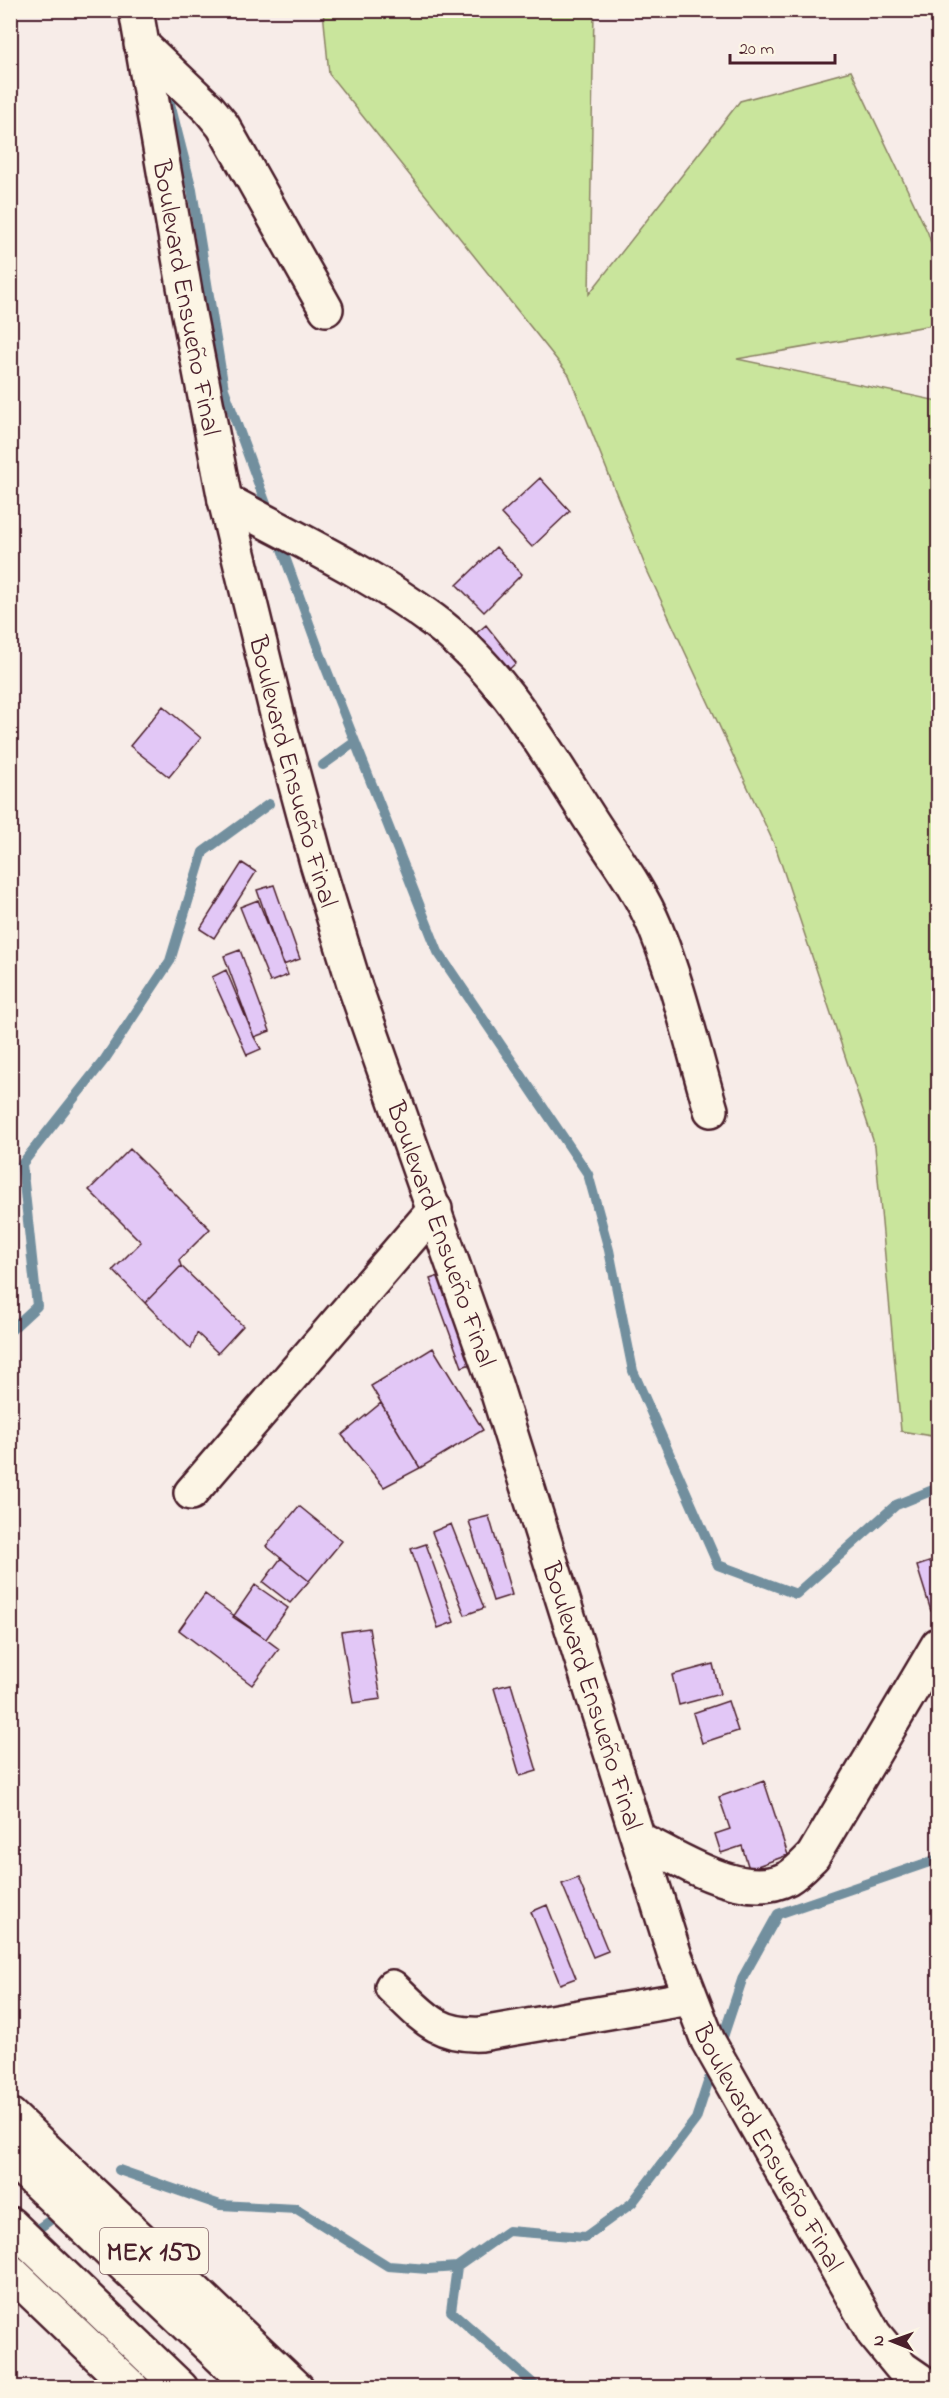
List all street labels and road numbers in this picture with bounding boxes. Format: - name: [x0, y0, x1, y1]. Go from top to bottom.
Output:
- street label: Boulevard Ensueño Final: [140, 156, 229, 439]
- street label: Boulevard Ensueño Final: [237, 631, 346, 913]
- street label: Boulevard Ensueño Final: [375, 1095, 505, 1373]
- street label: Boulevard Ensueño Final: [530, 1556, 651, 1836]
- street label: Boulevard Ensueño Final: [681, 2017, 852, 2280]
- road number: MEX 15D: [100, 2228, 208, 2274]

